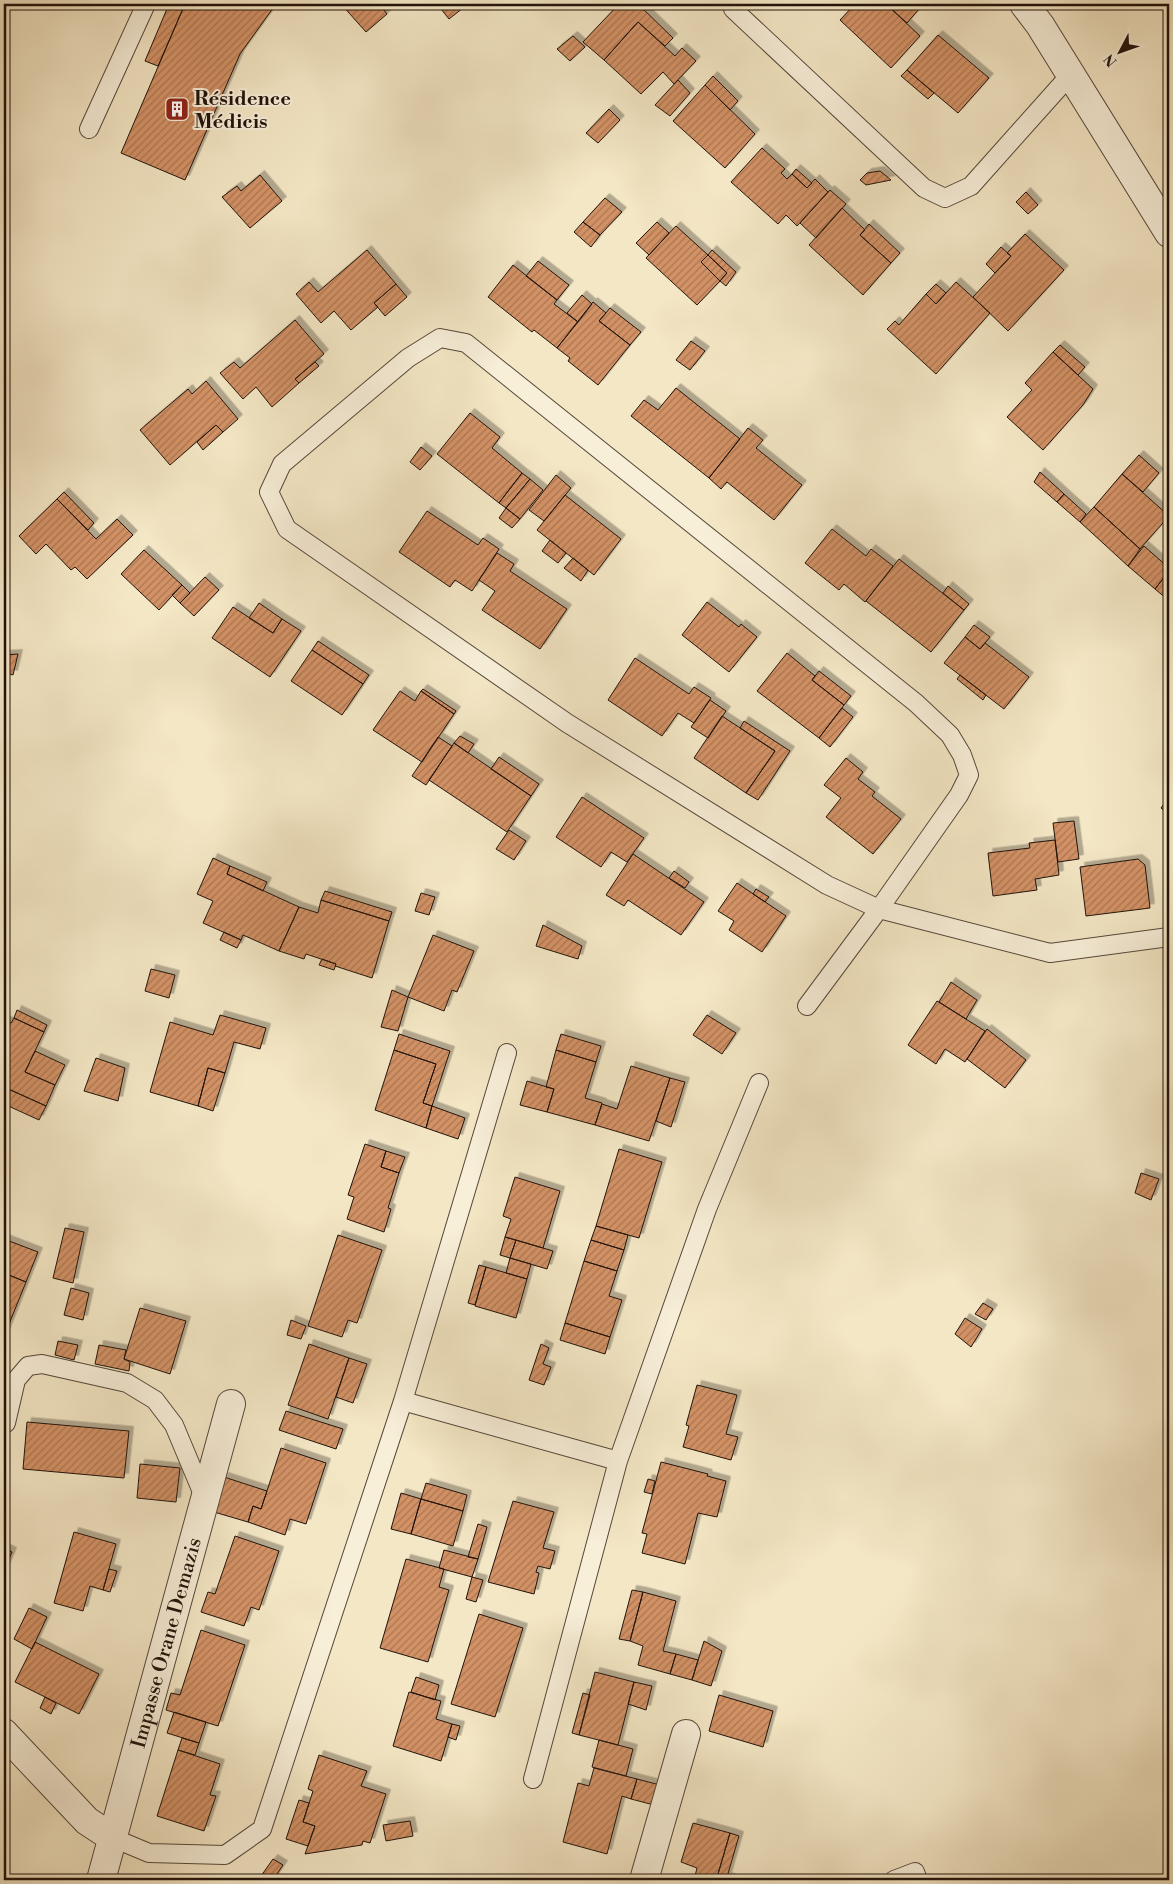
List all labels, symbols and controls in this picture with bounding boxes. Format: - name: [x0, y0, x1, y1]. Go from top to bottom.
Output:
- north arrow: [1096, 28, 1146, 78]
- text: N: [1101, 50, 1121, 70]
- place label: Résidence Médicis: [194, 87, 291, 135]
- building icon: Résidence Médicis: [164, 96, 190, 122]
- street label: Impasse Orane Demazis: [127, 1535, 208, 1751]

